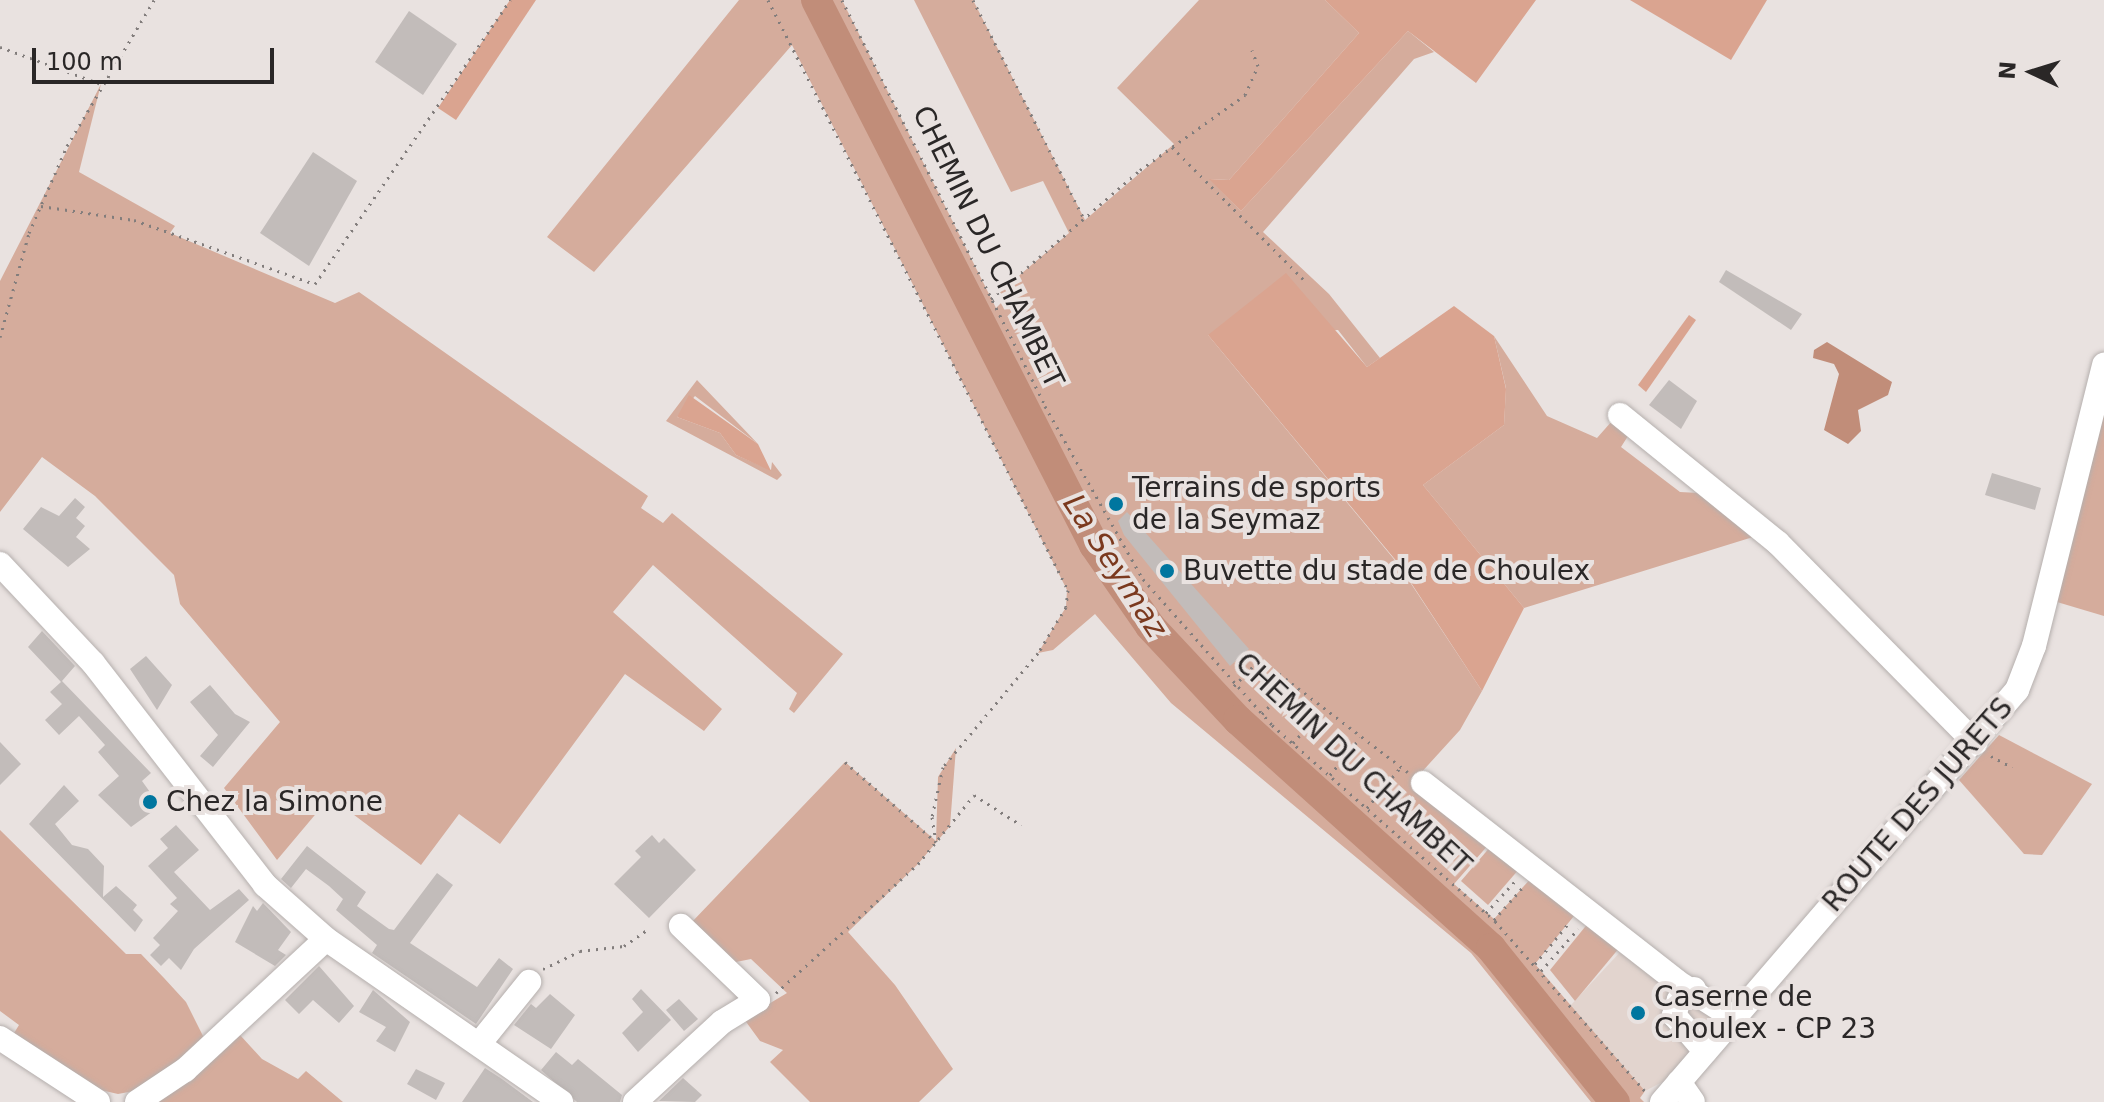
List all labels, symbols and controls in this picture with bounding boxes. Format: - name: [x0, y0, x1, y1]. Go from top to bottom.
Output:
- scale bar: [36, 32, 278, 82]
- north arrow: [1992, 32, 2072, 112]
- text: 100 m: [46, 48, 123, 76]
- text: N: [1994, 60, 2021, 80]
- street label: CHEMIN DU CHAMBET: [905, 101, 1071, 393]
- place label: Terrains de sports de la Seymaz: [1132, 471, 1381, 537]
- water label: La Seymaz: [1055, 488, 1175, 644]
- marker: Terrains de sports de la Seymaz: [1107, 495, 1125, 513]
- place label: Buvette du stade de Choulex: [1183, 554, 1590, 588]
- marker: Buvette du stade de Choulex: [1158, 562, 1176, 580]
- street label: CHEMIN DU CHAMBET: [1228, 646, 1478, 882]
- street label: ROUTE DES JURETS: [1816, 691, 2020, 919]
- place label: Chez la Simone: [166, 785, 383, 819]
- marker: Chez la Simone: [141, 793, 159, 811]
- place label: Caserne de Choulex - CP 23: [1654, 980, 1876, 1046]
- marker: Caserne de Choulex - CP 23: [1629, 1004, 1647, 1022]

